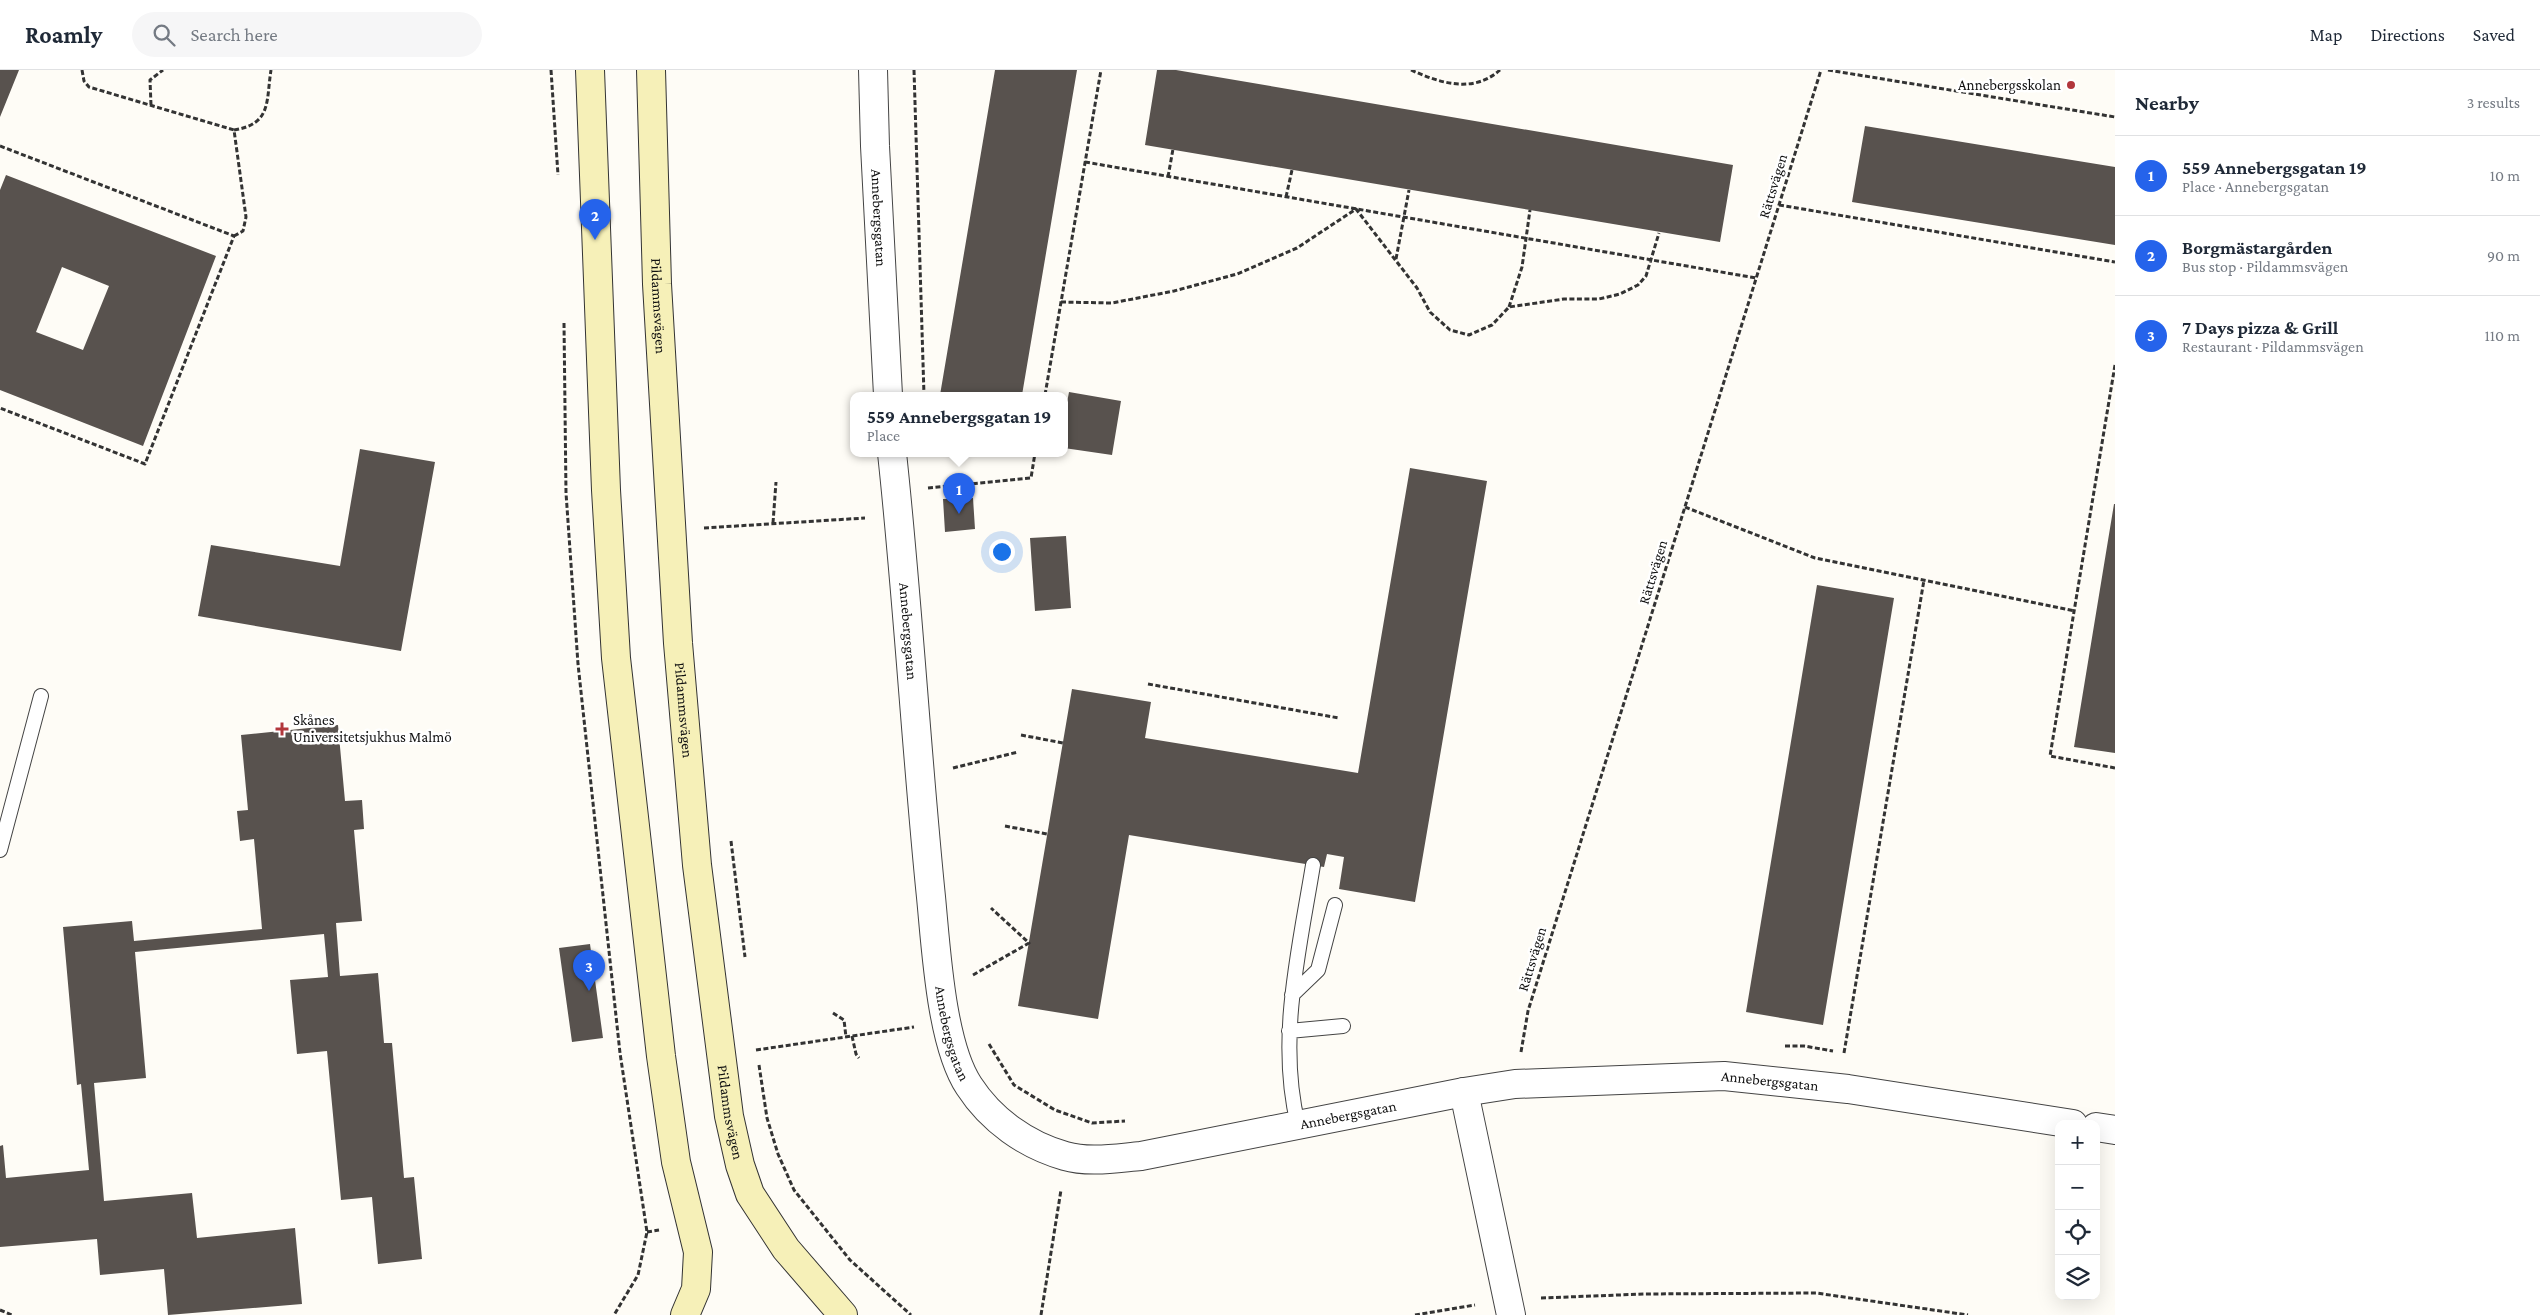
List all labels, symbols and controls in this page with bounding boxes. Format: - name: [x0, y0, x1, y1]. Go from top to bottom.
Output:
- search box: [132, 12, 482, 57]
- text: Roamly: [25, 21, 102, 48]
- icon: search: [150, 21, 178, 49]
- text: Search here: [190, 24, 278, 45]
- text: Map: [2310, 25, 2342, 45]
- text: Directions: [2370, 25, 2445, 45]
- text: Saved: [2473, 25, 2515, 45]
- place label: Annebergsskolan: [1958, 77, 2061, 94]
- marker: Annebergsskolan: [2065, 79, 2077, 91]
- text: Nearby: [2135, 91, 2199, 115]
- text: 3 results: [2467, 94, 2520, 111]
- street label: Rättsvägen: [1756, 152, 1791, 220]
- text: 559 Annebergsgatan 19: [2182, 157, 2367, 178]
- text: 1: [2148, 167, 2154, 184]
- text: 10 m: [2490, 167, 2520, 184]
- street label: Annebergsgatan: [868, 169, 889, 267]
- text: Place · Annebergsgatan: [2182, 178, 2329, 195]
- pin: 2: [579, 199, 611, 240]
- text: Borgmästargården: [2182, 237, 2332, 258]
- text: 2: [2147, 247, 2155, 264]
- text: 90 m: [2487, 247, 2520, 264]
- street label: Pildammsvägen: [648, 258, 669, 354]
- text: Bus stop · Pildammsvägen: [2182, 258, 2348, 275]
- text: 7 Days pizza & Grill: [2182, 317, 2338, 338]
- text: 3: [2147, 327, 2155, 344]
- text: 110 m: [2484, 327, 2520, 344]
- text: Restaurant · Pildammsvägen: [2182, 338, 2364, 355]
- popup: [850, 392, 1068, 457]
- text: 559 Annebergsgatan 19: [867, 406, 1051, 427]
- text: Place: [867, 427, 900, 444]
- pin: 1: [943, 473, 975, 514]
- street label: Rättsvägen: [1636, 538, 1671, 606]
- your location: [989, 539, 1015, 565]
- street label: Annebergsgatan: [896, 582, 920, 681]
- street label: Pildammsvägen: [672, 662, 696, 758]
- place label: Skånes Universitetsjukhus Malmö: [293, 712, 452, 746]
- marker: Skånes Universitetsjukhus Malmö: [275, 722, 289, 736]
- street label: Rättsvägen: [1515, 925, 1550, 993]
- pin: 3: [573, 950, 605, 991]
- street label: Annebergsgatan: [932, 985, 972, 1084]
- street label: Pildammsvägen: [715, 1064, 747, 1161]
- street label: Annebergsgatan: [1720, 1068, 1819, 1094]
- street label: Annebergsgatan: [1299, 1098, 1398, 1132]
- map controls: [2055, 1120, 2100, 1300]
- button: +: [2055, 1120, 2100, 1165]
- button: −: [2055, 1165, 2100, 1210]
- button: locate: [2055, 1210, 2100, 1255]
- button: layers: [2055, 1255, 2100, 1300]

